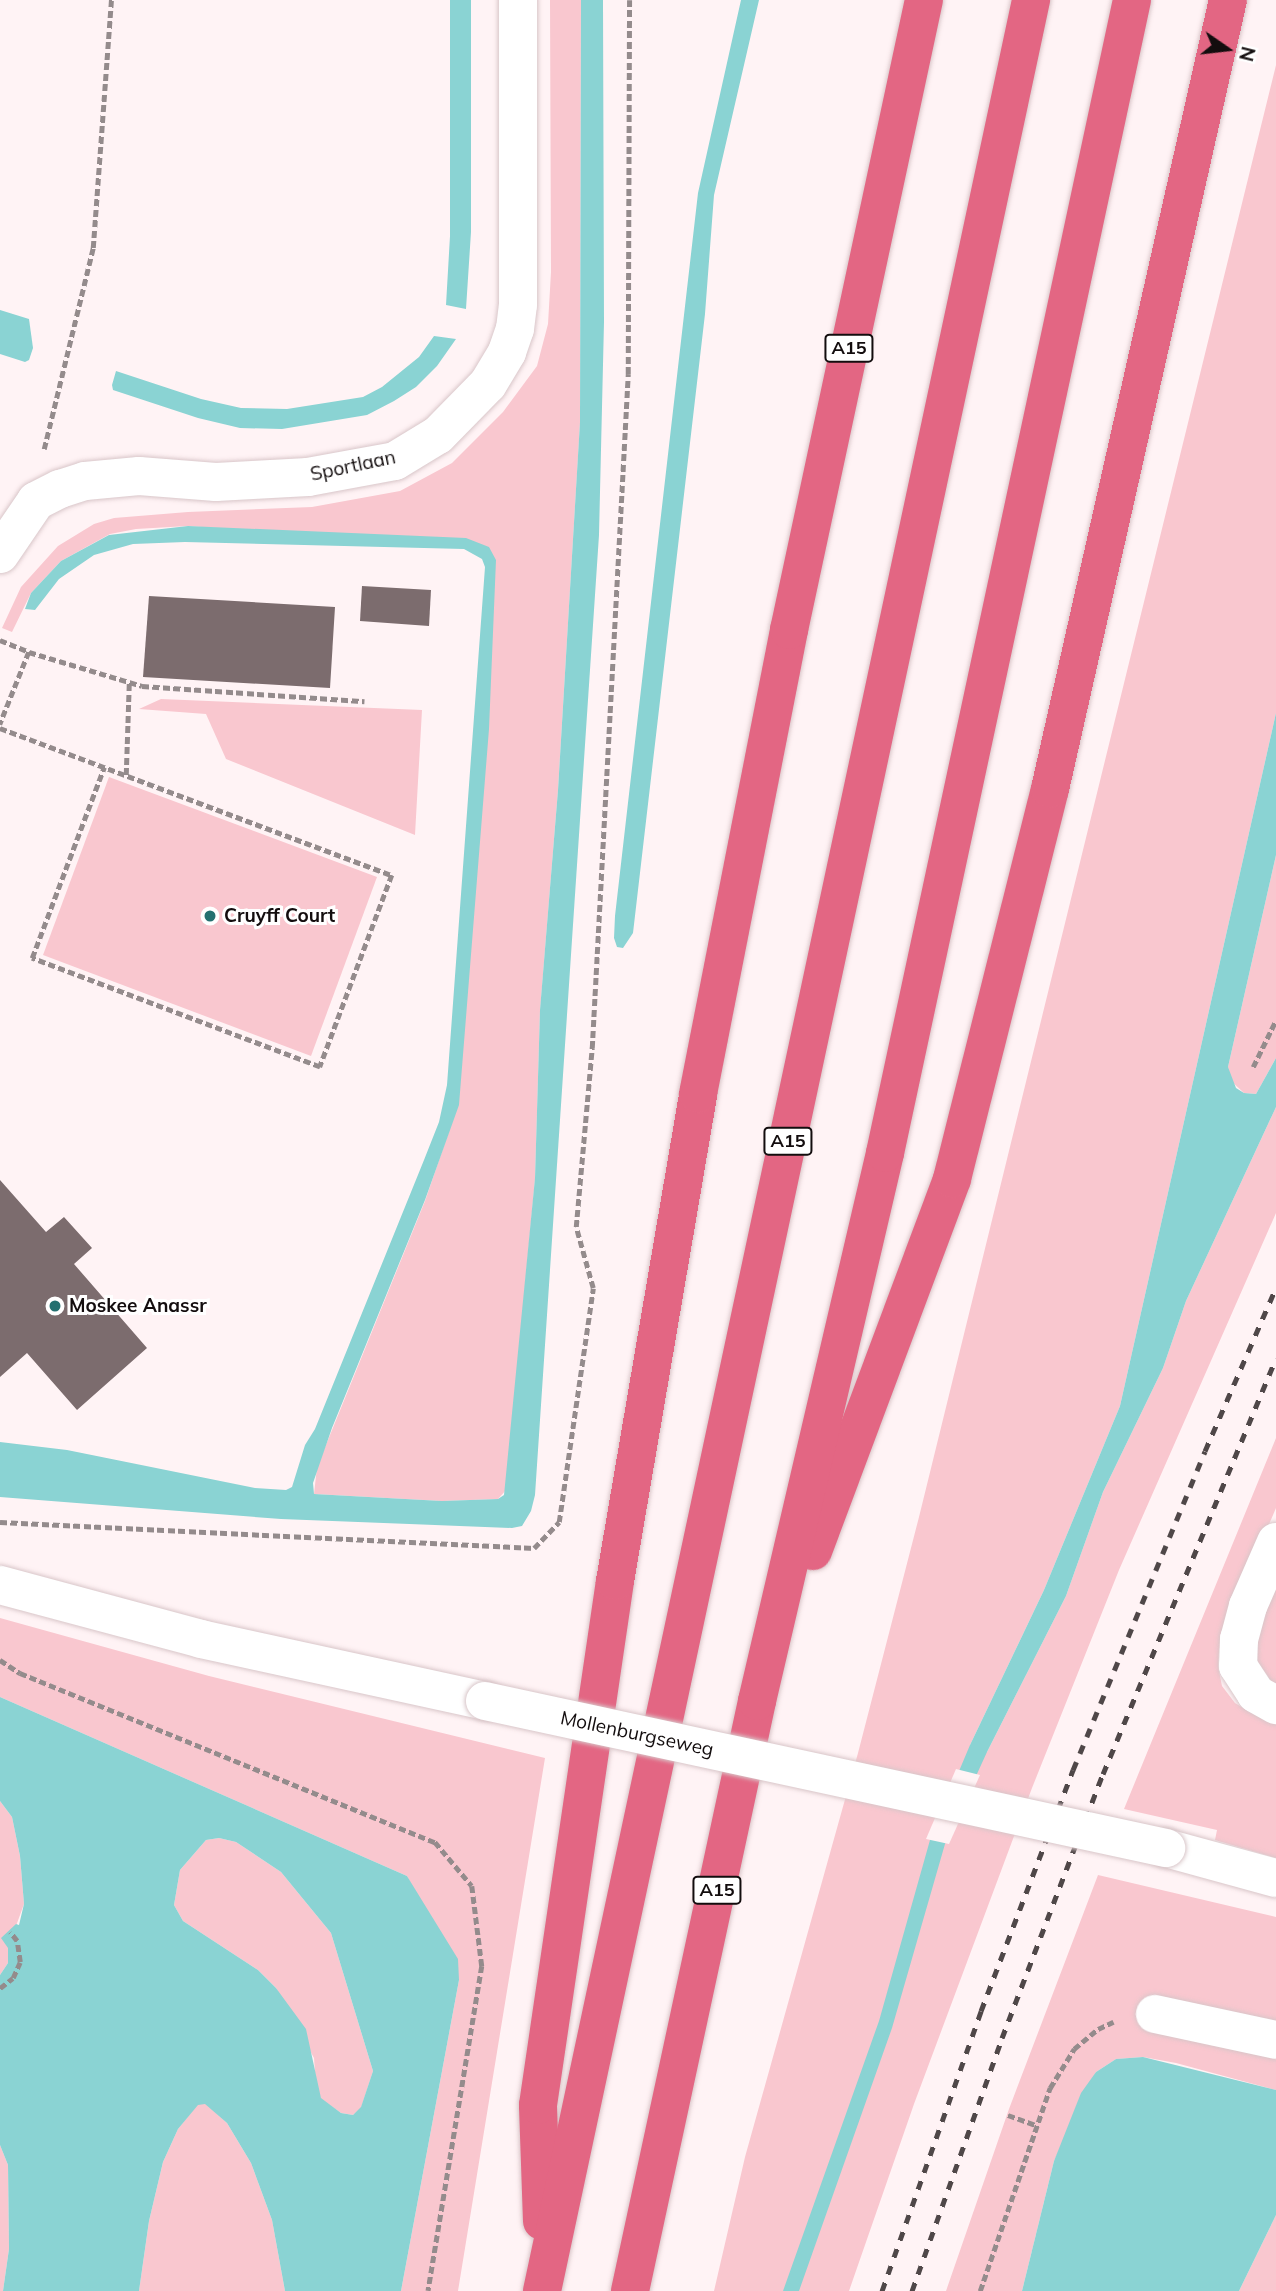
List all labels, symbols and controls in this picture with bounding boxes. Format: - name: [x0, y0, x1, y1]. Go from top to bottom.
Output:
- north arrow: [1192, 14, 1262, 84]
- text: N: [1234, 44, 1261, 64]
- road number: A15: [823, 334, 875, 362]
- street label: Sportlaan: [308, 446, 398, 486]
- place label: Cruyff Court: [224, 905, 335, 927]
- marker: Cruyff Court: [202, 908, 218, 924]
- road number: A15: [762, 1126, 814, 1156]
- place label: Moskee Anassr: [69, 1295, 207, 1317]
- marker: Moskee Anassr: [47, 1298, 63, 1314]
- street label: Mollenburgseweg: [558, 1707, 716, 1761]
- road number: A15: [691, 1876, 743, 1904]

